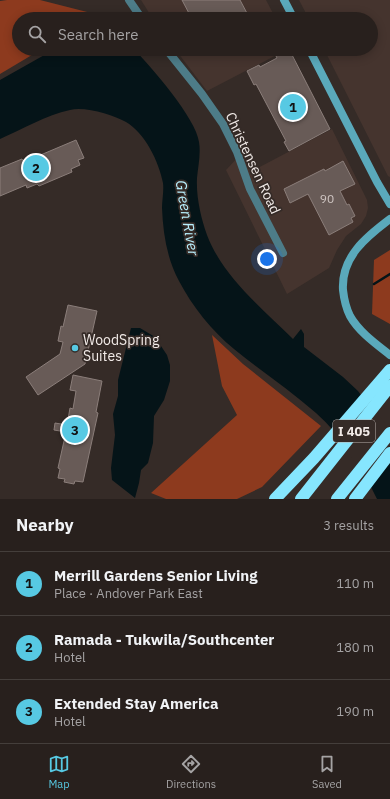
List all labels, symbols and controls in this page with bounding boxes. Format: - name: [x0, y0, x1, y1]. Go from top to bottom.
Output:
- search box: [12, 12, 378, 56]
- icon: search: [26, 23, 48, 45]
- text: Search here: [58, 25, 138, 44]
- pin: 1: [280, 92, 306, 122]
- street label: Christensen Road: [222, 109, 284, 217]
- pin: 2: [23, 153, 49, 183]
- water label: Green River: [172, 179, 204, 258]
- house number: 90: [320, 191, 334, 206]
- your location: [257, 249, 277, 269]
- place label: WoodSpring Suites: [83, 331, 160, 365]
- marker: WoodSpring Suites: [70, 343, 80, 353]
- pin: 3: [62, 415, 88, 445]
- road number: I 405: [333, 420, 375, 442]
- text: Nearby: [16, 514, 74, 536]
- text: 3 results: [323, 517, 374, 534]
- text: Merrill Gardens Senior Living: [54, 566, 257, 585]
- text: 1: [25, 575, 33, 592]
- text: 110 m: [336, 575, 374, 592]
- text: Place · Andover Park East: [54, 585, 203, 602]
- text: Ramada - Tukwila/Southcenter: [54, 630, 274, 649]
- text: 2: [25, 639, 33, 656]
- text: 180 m: [336, 639, 374, 656]
- text: Hotel: [54, 649, 86, 666]
- text: Extended Stay America: [54, 694, 219, 713]
- text: 3: [25, 703, 33, 720]
- text: 190 m: [336, 703, 374, 720]
- text: Hotel: [54, 713, 86, 730]
- tab: Map: [48, 753, 70, 791]
- tab: Directions: [166, 753, 216, 791]
- tab: Saved: [312, 753, 342, 791]

